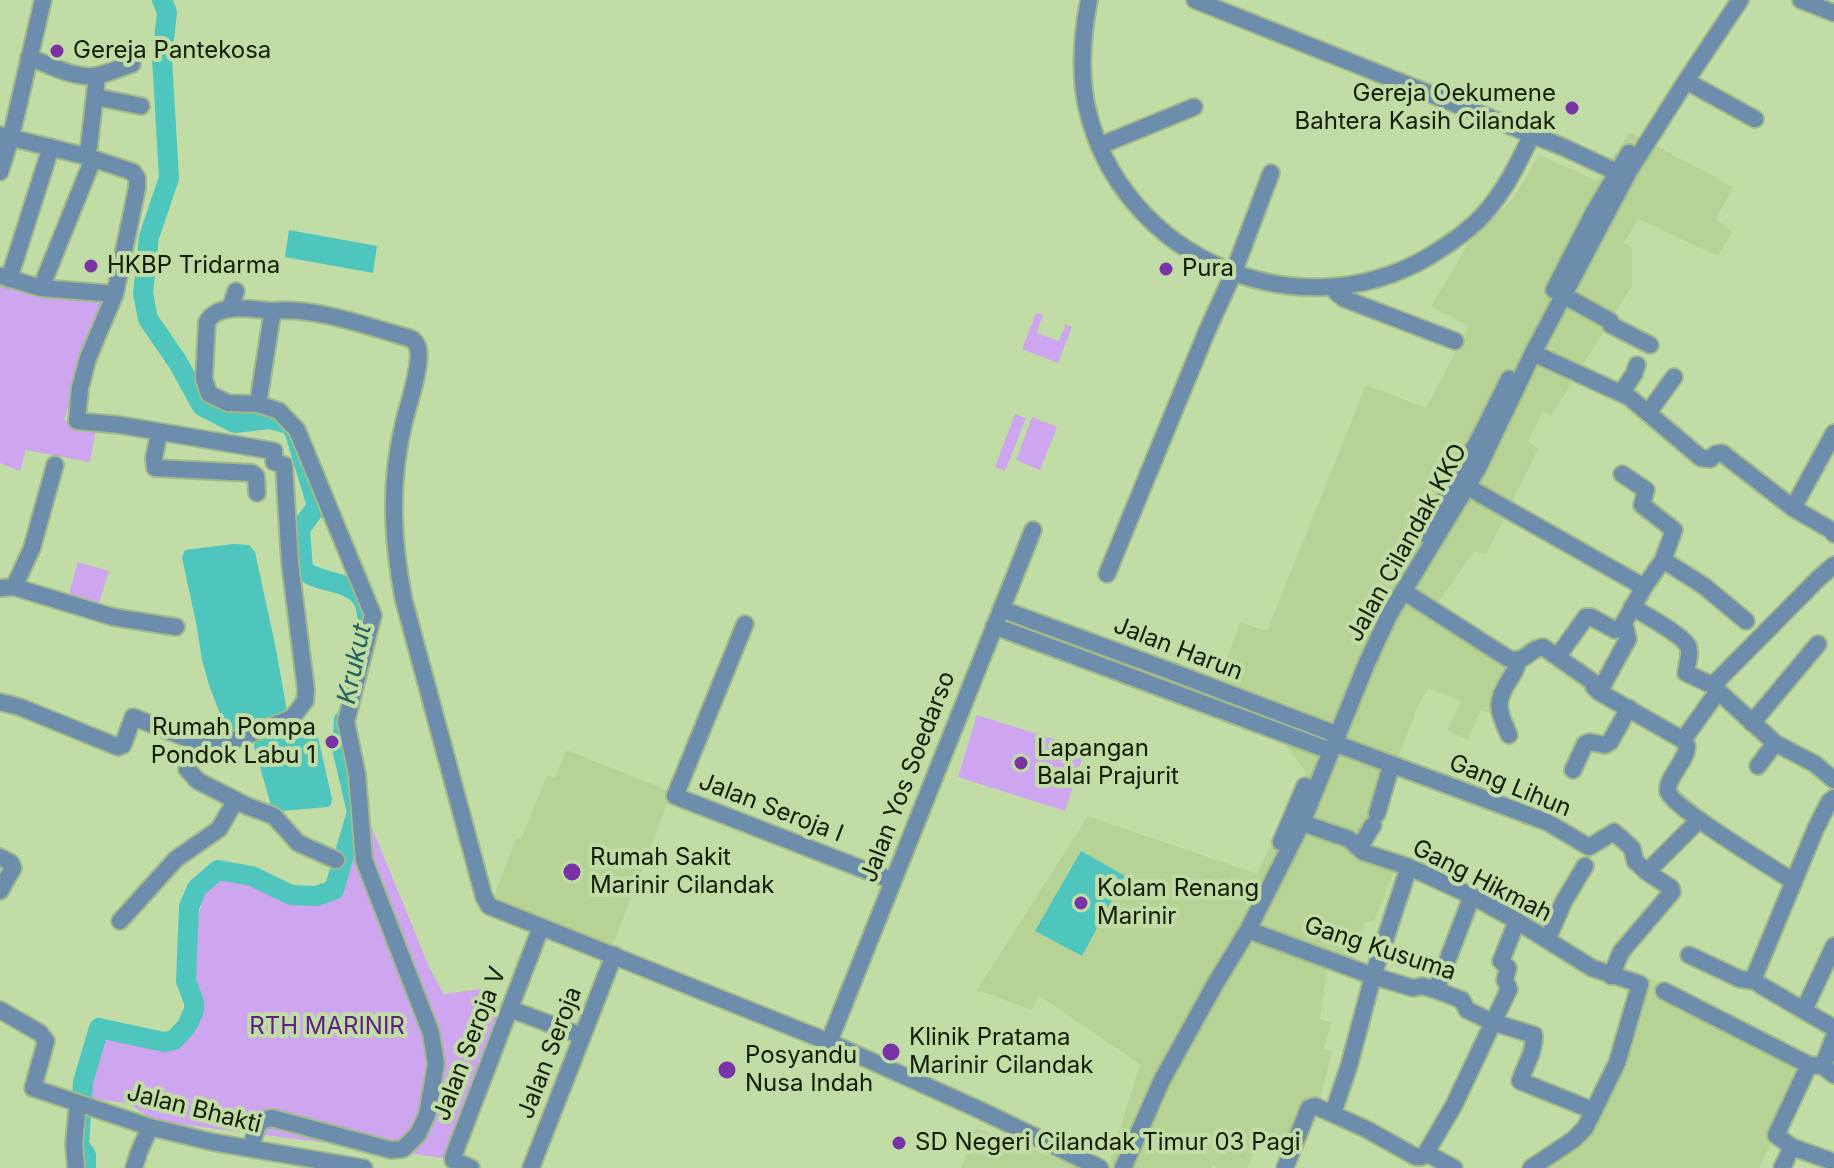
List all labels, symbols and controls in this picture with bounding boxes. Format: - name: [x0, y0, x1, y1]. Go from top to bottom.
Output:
- place label: Gereja Pantekosa: [73, 37, 271, 65]
- marker: Gereja Pantekosa: [48, 42, 66, 60]
- place label: Gereja Oekumene Bahtera Kasih Cilandak: [1295, 80, 1556, 136]
- marker: Gereja Oekumene Bahtera Kasih Cilandak: [1563, 99, 1581, 117]
- place label: HKBP Tridarma: [107, 252, 280, 280]
- place label: Pura: [1182, 255, 1234, 283]
- marker: HKBP Tridarma: [82, 257, 100, 275]
- marker: Pura: [1157, 260, 1175, 278]
- street label: Jalan Cilandak KKO: [1341, 439, 1473, 647]
- street label: Jalan Harun: [1109, 611, 1247, 687]
- water label: Krukut: [331, 621, 379, 707]
- street label: Jalan Yos Soedarso: [854, 667, 962, 887]
- place label: Rumah Pompa Pondok Labu 1: [151, 714, 316, 770]
- marker: Rumah Pompa Pondok Labu 1: [323, 733, 341, 751]
- place label: Lapangan Balai Prajurit: [1037, 735, 1179, 791]
- street label: Gang Lihun: [1445, 748, 1575, 824]
- marker: Lapangan Balai Prajurit: [1012, 754, 1030, 772]
- street label: Jalan Seroja I: [695, 767, 847, 849]
- street label: Gang Hikmah: [1408, 834, 1556, 928]
- place label: Rumah Sakit Marinir Cilandak: [590, 844, 774, 900]
- marker: Rumah Sakit Marinir Cilandak: [561, 861, 583, 883]
- place label: Kolam Renang Marinir: [1097, 875, 1259, 931]
- marker: Kolam Renang Marinir: [1072, 894, 1090, 912]
- street label: Gang Kusuma: [1300, 911, 1460, 987]
- street label: Jalan Seroja V: [427, 963, 513, 1125]
- street label: Jalan Seroja: [512, 983, 588, 1123]
- park label: RTH MARINIR: [249, 1013, 405, 1041]
- place label: Klinik Pratama Marinir Cilandak: [909, 1024, 1093, 1080]
- marker: Klinik Pratama Marinir Cilandak: [880, 1041, 902, 1063]
- place label: Posyandu Nusa Indah: [745, 1042, 873, 1098]
- marker: Posyandu Nusa Indah: [716, 1059, 738, 1081]
- street label: Jalan Bhakti: [124, 1078, 264, 1140]
- place label: SD Negeri Cilandak Timur 03 Pagi: [915, 1129, 1300, 1157]
- marker: SD Negeri Cilandak Timur 03 Pagi: [890, 1134, 908, 1152]

